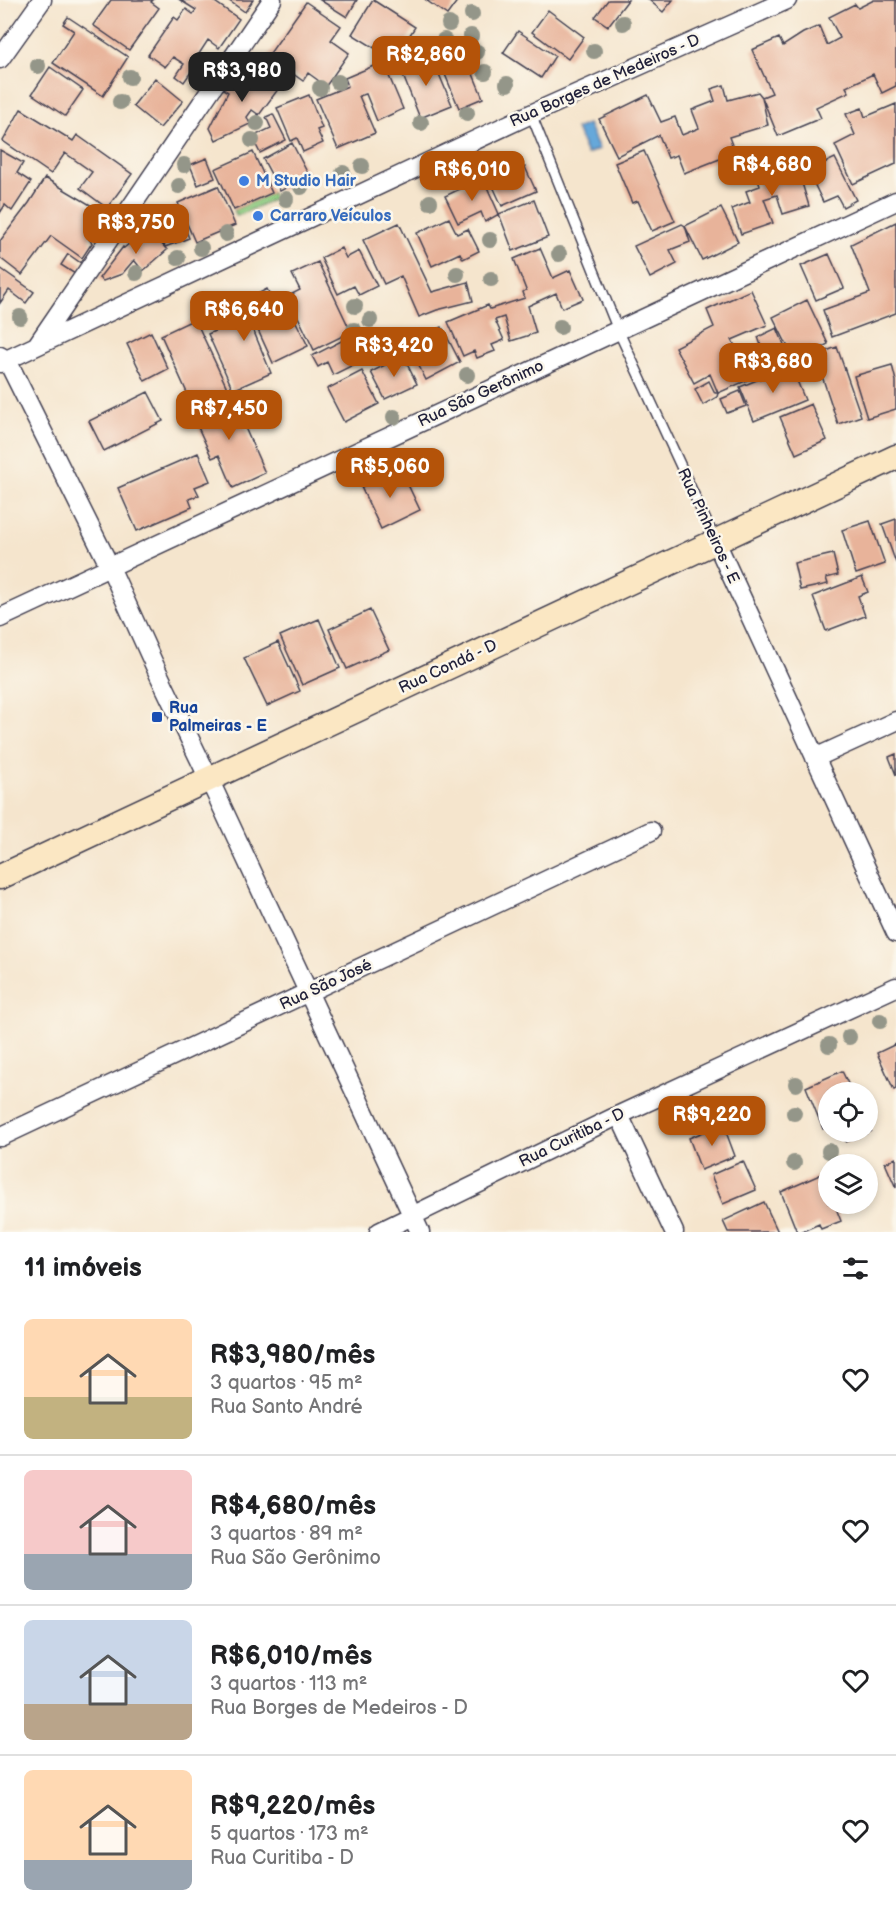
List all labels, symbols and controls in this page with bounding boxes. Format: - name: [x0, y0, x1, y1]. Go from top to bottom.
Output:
- street label: Rua Borges de Medeiros - D: [507, 30, 703, 132]
- pin: R$2,860: [371, 36, 481, 87]
- text: R$2,860: [386, 43, 466, 67]
- pin: R$3,980: [187, 52, 297, 103]
- text: R$3,980: [202, 59, 282, 83]
- pin: R$4,680: [717, 146, 827, 197]
- pin: R$6,010: [417, 151, 527, 202]
- text: R$4,680: [732, 153, 812, 177]
- text: R$6,010: [434, 158, 510, 182]
- place label: M Studio Hair: [256, 172, 357, 191]
- marker: M Studio Hair: [237, 174, 251, 188]
- pin: R$3,750: [81, 204, 191, 255]
- place label: Carraro Veículos: [270, 207, 391, 226]
- marker: Carraro Veículos: [251, 209, 265, 223]
- text: R$3,750: [97, 211, 175, 235]
- pin: R$6,640: [189, 291, 299, 342]
- text: R$6,640: [204, 298, 284, 322]
- pin: R$3,420: [339, 327, 449, 378]
- text: R$3,420: [355, 334, 433, 358]
- pin: R$3,680: [718, 343, 828, 394]
- text: R$3,680: [733, 350, 813, 374]
- street label: Rua São Gerônimo: [415, 357, 547, 431]
- pin: R$7,450: [174, 390, 284, 441]
- text: R$7,450: [190, 397, 268, 421]
- pin: R$5,060: [335, 448, 445, 499]
- text: R$5,060: [350, 455, 430, 479]
- street label: Rua Pinheiros - E: [673, 465, 743, 587]
- street label: Rua Condá - D: [396, 636, 500, 698]
- place label: Rua Palmeiras - E: [169, 699, 267, 736]
- marker: Rua Palmeiras - E: [150, 710, 164, 724]
- street label: Rua São José: [277, 955, 375, 1015]
- map controls: [818, 1082, 878, 1214]
- button: locate: [818, 1082, 878, 1142]
- pin: R$9,220: [657, 1096, 767, 1147]
- text: R$9,220: [672, 1103, 752, 1127]
- street label: Rua Curitiba - D: [516, 1104, 628, 1172]
- button: layers: [818, 1154, 878, 1214]
- icon: filters: [839, 1252, 872, 1285]
- text: 11 imóveis: [24, 1253, 142, 1284]
- text: R$3,980/mês: [210, 1340, 375, 1371]
- icon: home: [72, 1343, 144, 1415]
- icon: heart: [839, 1363, 872, 1396]
- text: 3 quartos · 95 m²: [210, 1371, 363, 1395]
- text: Rua Santo André: [210, 1395, 363, 1419]
- text: R$4,680/mês: [210, 1491, 376, 1522]
- icon: home: [72, 1494, 144, 1566]
- icon: heart: [839, 1514, 872, 1547]
- text: 3 quartos · 89 m²: [210, 1522, 363, 1546]
- text: Rua São Gerônimo: [210, 1546, 381, 1570]
- text: R$6,010/mês: [210, 1641, 372, 1672]
- icon: home: [72, 1644, 144, 1716]
- icon: heart: [839, 1664, 872, 1697]
- text: 3 quartos · 113 m²: [210, 1672, 367, 1696]
- text: Rua Borges de Medeiros - D: [210, 1696, 468, 1720]
- text: R$9,220/mês: [210, 1791, 375, 1822]
- icon: home: [72, 1794, 144, 1866]
- icon: heart: [839, 1814, 872, 1847]
- text: 5 quartos · 173 m²: [210, 1822, 369, 1846]
- text: Rua Curitiba - D: [210, 1846, 354, 1870]

